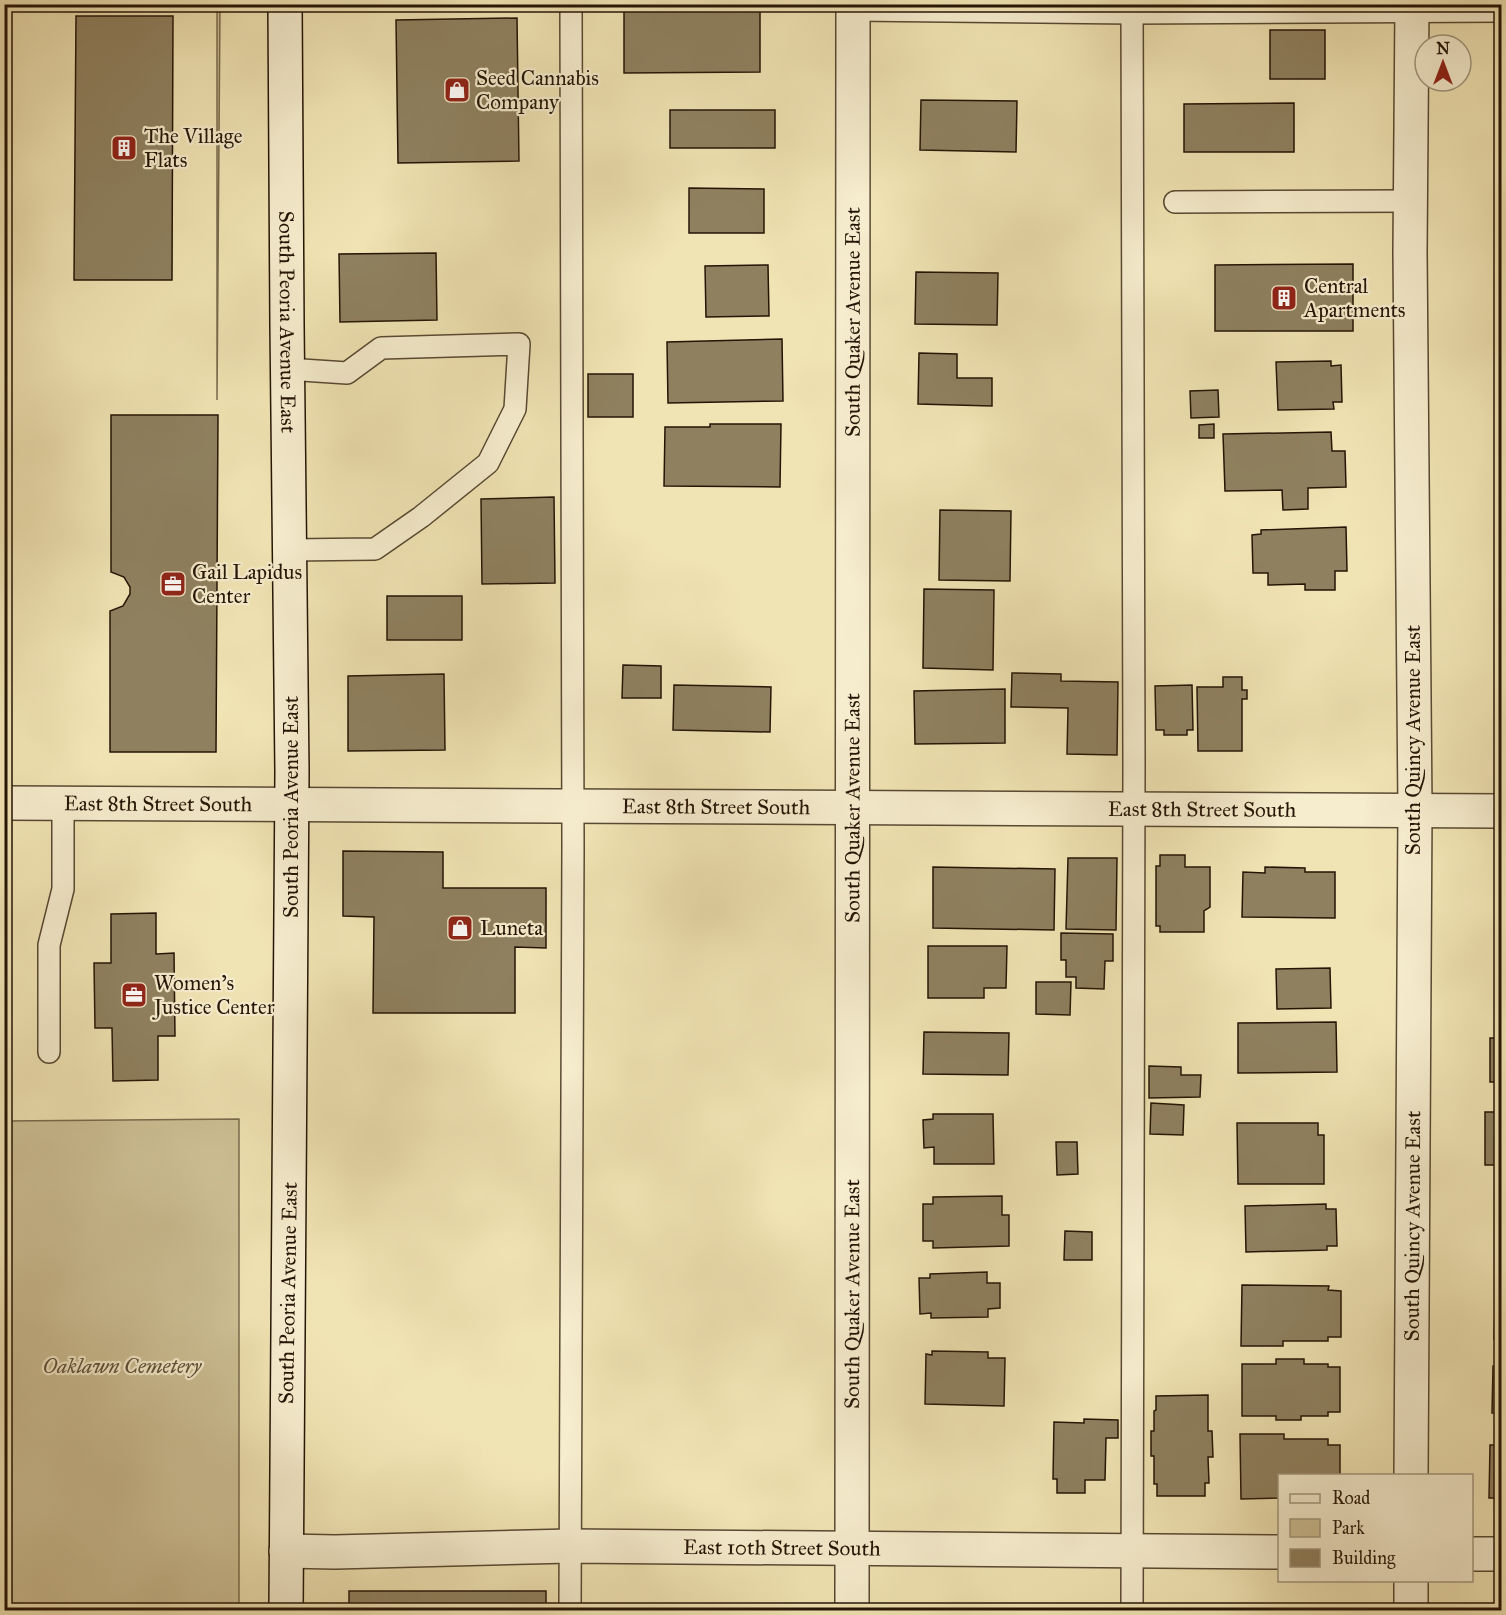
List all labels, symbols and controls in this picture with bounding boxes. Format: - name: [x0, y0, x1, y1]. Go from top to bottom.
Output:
- north arrow: [1413, 33, 1473, 93]
- text: N: [1436, 39, 1450, 58]
- place label: Seed Cannabis Company: [476, 65, 599, 115]
- shop icon: Seed Cannabis Company: [442, 75, 472, 105]
- place label: The Village Flats: [144, 123, 243, 173]
- building icon: The Village Flats: [109, 133, 139, 163]
- street label: South Quaker Avenue East: [840, 206, 866, 437]
- street label: South Peoria Avenue East: [273, 211, 301, 434]
- place label: Central Apartments: [1303, 273, 1406, 323]
- building icon: Central Apartments: [1269, 283, 1299, 313]
- place label: Gail Lapidus Center: [192, 559, 302, 609]
- office icon: Gail Lapidus Center: [158, 569, 188, 599]
- street label: South Quincy Avenue East: [1400, 624, 1426, 855]
- street label: South Quaker Avenue East: [839, 692, 866, 923]
- street label: South Peoria Avenue East: [278, 695, 304, 918]
- street label: East 8th Street South: [64, 790, 253, 817]
- street label: East 8th Street South: [622, 793, 811, 820]
- street label: East 8th Street South: [1108, 796, 1297, 823]
- shop icon: Luneta: [445, 913, 475, 943]
- place label: Luneta: [480, 915, 543, 941]
- place label: Women's Justice Center: [152, 970, 275, 1020]
- office icon: Women's Justice Center: [119, 980, 149, 1010]
- street label: South Quincy Avenue East: [1399, 1110, 1426, 1341]
- street label: South Quaker Avenue East: [839, 1178, 865, 1409]
- street label: South Peoria Avenue East: [273, 1181, 303, 1404]
- park label: Oaklawn Cemetery: [43, 1353, 202, 1379]
- legend: [1278, 1474, 1473, 1582]
- text: Road: [1332, 1487, 1370, 1509]
- text: Park: [1332, 1517, 1365, 1539]
- street label: East 10th Street South: [683, 1534, 881, 1562]
- text: Building: [1332, 1547, 1396, 1570]

